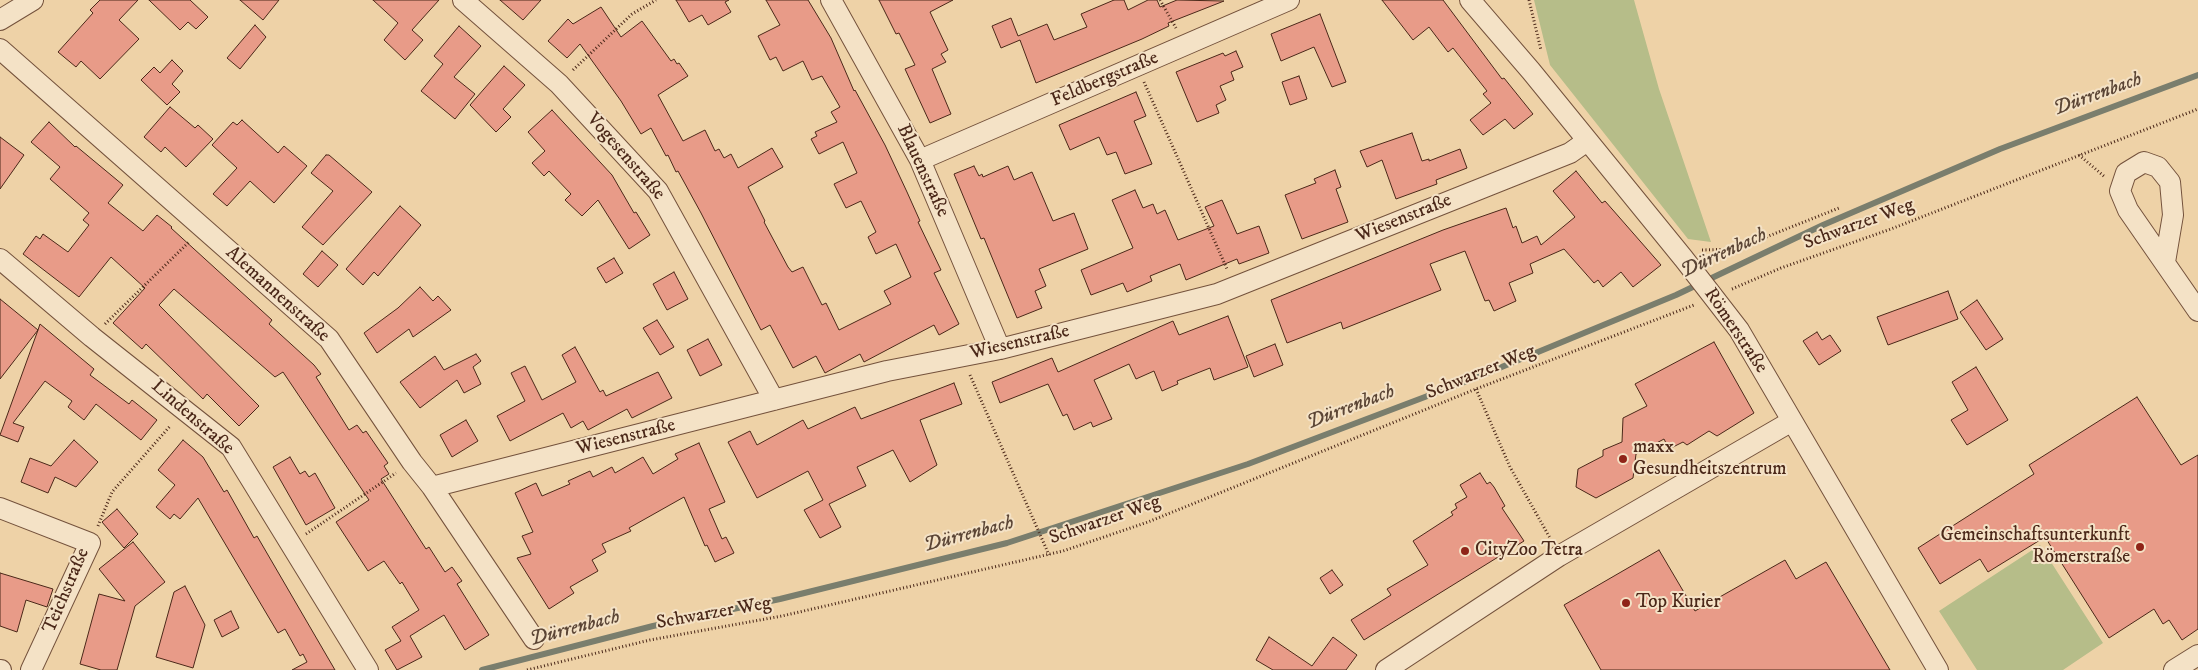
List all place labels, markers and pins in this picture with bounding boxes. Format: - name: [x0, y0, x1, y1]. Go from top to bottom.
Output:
- place label: maxx Gesundheitszentrum: [1633, 437, 1787, 481]
- marker: maxx Gesundheitszentrum: [1617, 453, 1629, 465]
- place label: Gemeinschaftsunterkunft Römerstraße: [1940, 525, 2130, 569]
- place label: CityZoo Tetra: [1475, 540, 1583, 562]
- marker: Gemeinschaftsunterkunft Römerstraße: [2134, 541, 2146, 553]
- marker: CityZoo Tetra: [1459, 545, 1471, 557]
- place label: Top Kurier: [1636, 592, 1720, 614]
- marker: Top Kurier: [1620, 597, 1632, 609]

